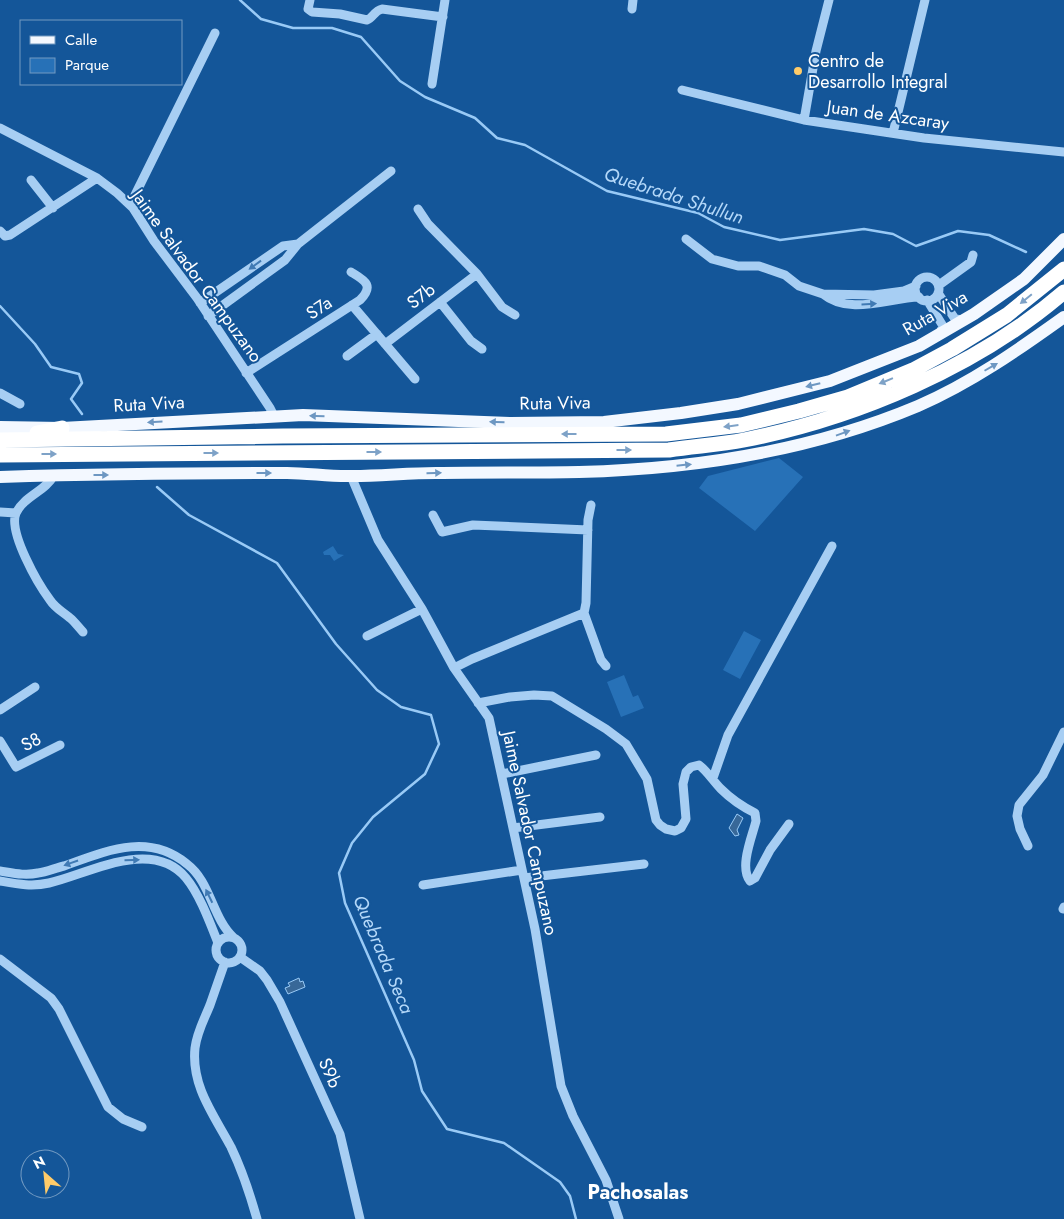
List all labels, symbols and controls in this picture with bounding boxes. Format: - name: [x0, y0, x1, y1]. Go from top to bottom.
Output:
- legend: [20, 20, 182, 85]
- text: Calle: [65, 29, 97, 51]
- place label: Centro de Desarrollo Integral: [808, 48, 948, 95]
- text: Parque: [65, 54, 109, 76]
- marker: Centro de Desarrollo Integral: [792, 65, 804, 77]
- street label: Juan de Azcaray: [823, 93, 951, 136]
- water label: Quebrada Shullun: [601, 160, 747, 231]
- street label: Jaime Salvador Campuzano: [124, 183, 269, 368]
- one-way arrow: [248, 260, 262, 270]
- street label: S7b: [401, 277, 441, 315]
- street label: Ruta Viva: [898, 284, 972, 342]
- street label: S7a: [301, 290, 337, 326]
- one-way arrow: [1020, 294, 1033, 305]
- one-way arrow: [861, 299, 877, 307]
- one-way arrow: [985, 363, 998, 372]
- one-way arrow: [878, 377, 893, 385]
- one-way arrow: [806, 381, 821, 389]
- street label: Ruta Viva: [113, 389, 185, 419]
- street label: Ruta Viva: [519, 389, 591, 417]
- one-way arrow: [309, 412, 325, 420]
- one-way arrow: [489, 418, 505, 426]
- one-way arrow: [146, 419, 162, 427]
- one-way arrow: [722, 422, 738, 430]
- one-way arrow: [836, 429, 851, 437]
- one-way arrow: [560, 430, 576, 438]
- one-way arrow: [616, 446, 632, 454]
- one-way arrow: [366, 448, 382, 456]
- one-way arrow: [203, 449, 219, 457]
- one-way arrow: [41, 450, 57, 458]
- one-way arrow: [676, 461, 692, 469]
- one-way arrow: [256, 469, 272, 477]
- one-way arrow: [427, 469, 443, 477]
- one-way arrow: [93, 471, 109, 479]
- street label: S8: [16, 726, 46, 758]
- street label: Jaime Salvador Campuzano: [495, 726, 564, 938]
- one-way arrow: [124, 856, 140, 864]
- one-way arrow: [63, 859, 78, 867]
- one-way arrow: [205, 889, 213, 903]
- water label: Quebrada Seca: [346, 891, 421, 1018]
- street label: S9b: [312, 1054, 348, 1092]
- north arrow: [20, 1149, 70, 1199]
- text: N: [30, 1151, 49, 1174]
- district label: Pachosalas: [588, 1178, 688, 1207]

